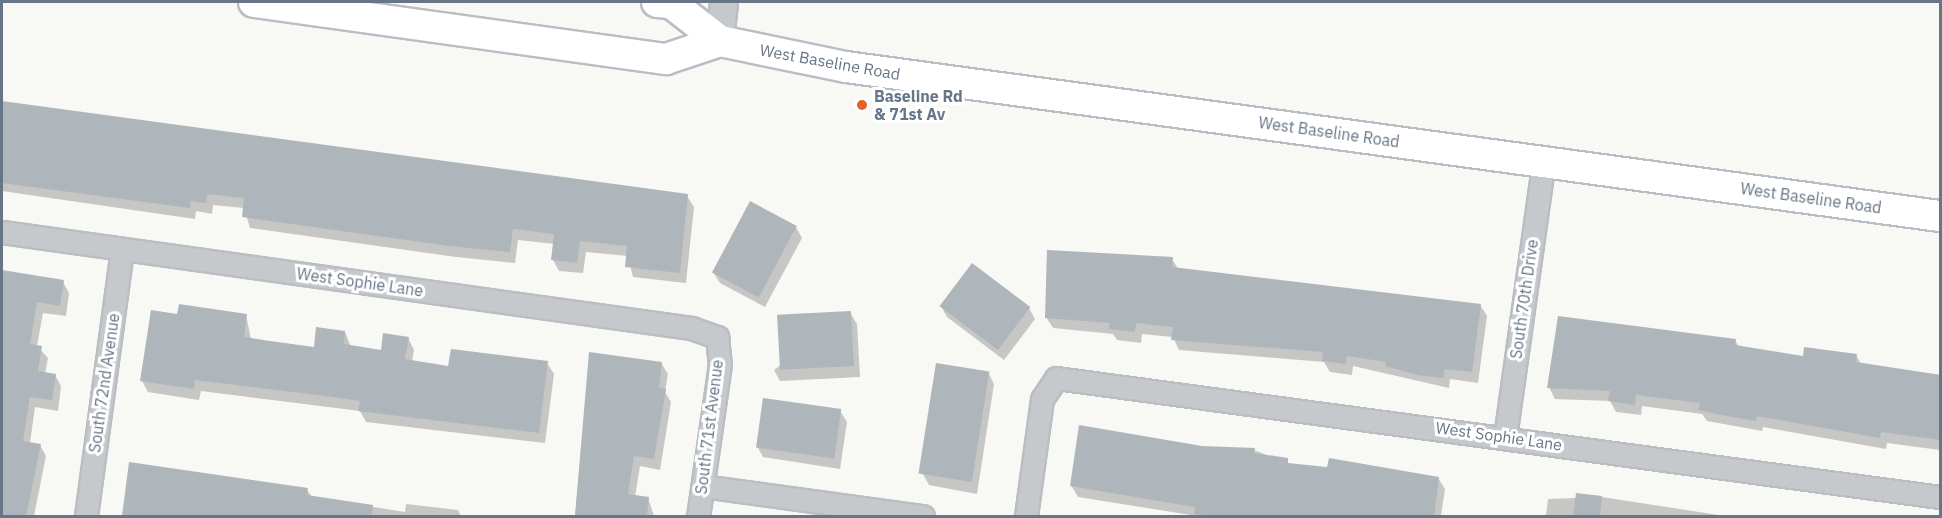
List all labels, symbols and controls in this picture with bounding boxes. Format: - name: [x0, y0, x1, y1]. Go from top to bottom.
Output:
- street label: West Baseline Road: [758, 40, 902, 84]
- place label: Baseline Rd & 71st Av: [874, 86, 963, 124]
- marker: Baseline Rd & 71st Av: [855, 98, 869, 112]
- street label: West Baseline Road: [1257, 113, 1401, 151]
- street label: West Baseline Road: [1739, 179, 1883, 217]
- street label: South 70th Drive: [1506, 238, 1542, 360]
- street label: West Sophie Lane: [296, 264, 424, 300]
- street label: South 72nd Avenue: [85, 312, 123, 454]
- street label: South 71st Avenue: [691, 359, 727, 495]
- street label: West Sophie Lane: [1435, 418, 1563, 454]

